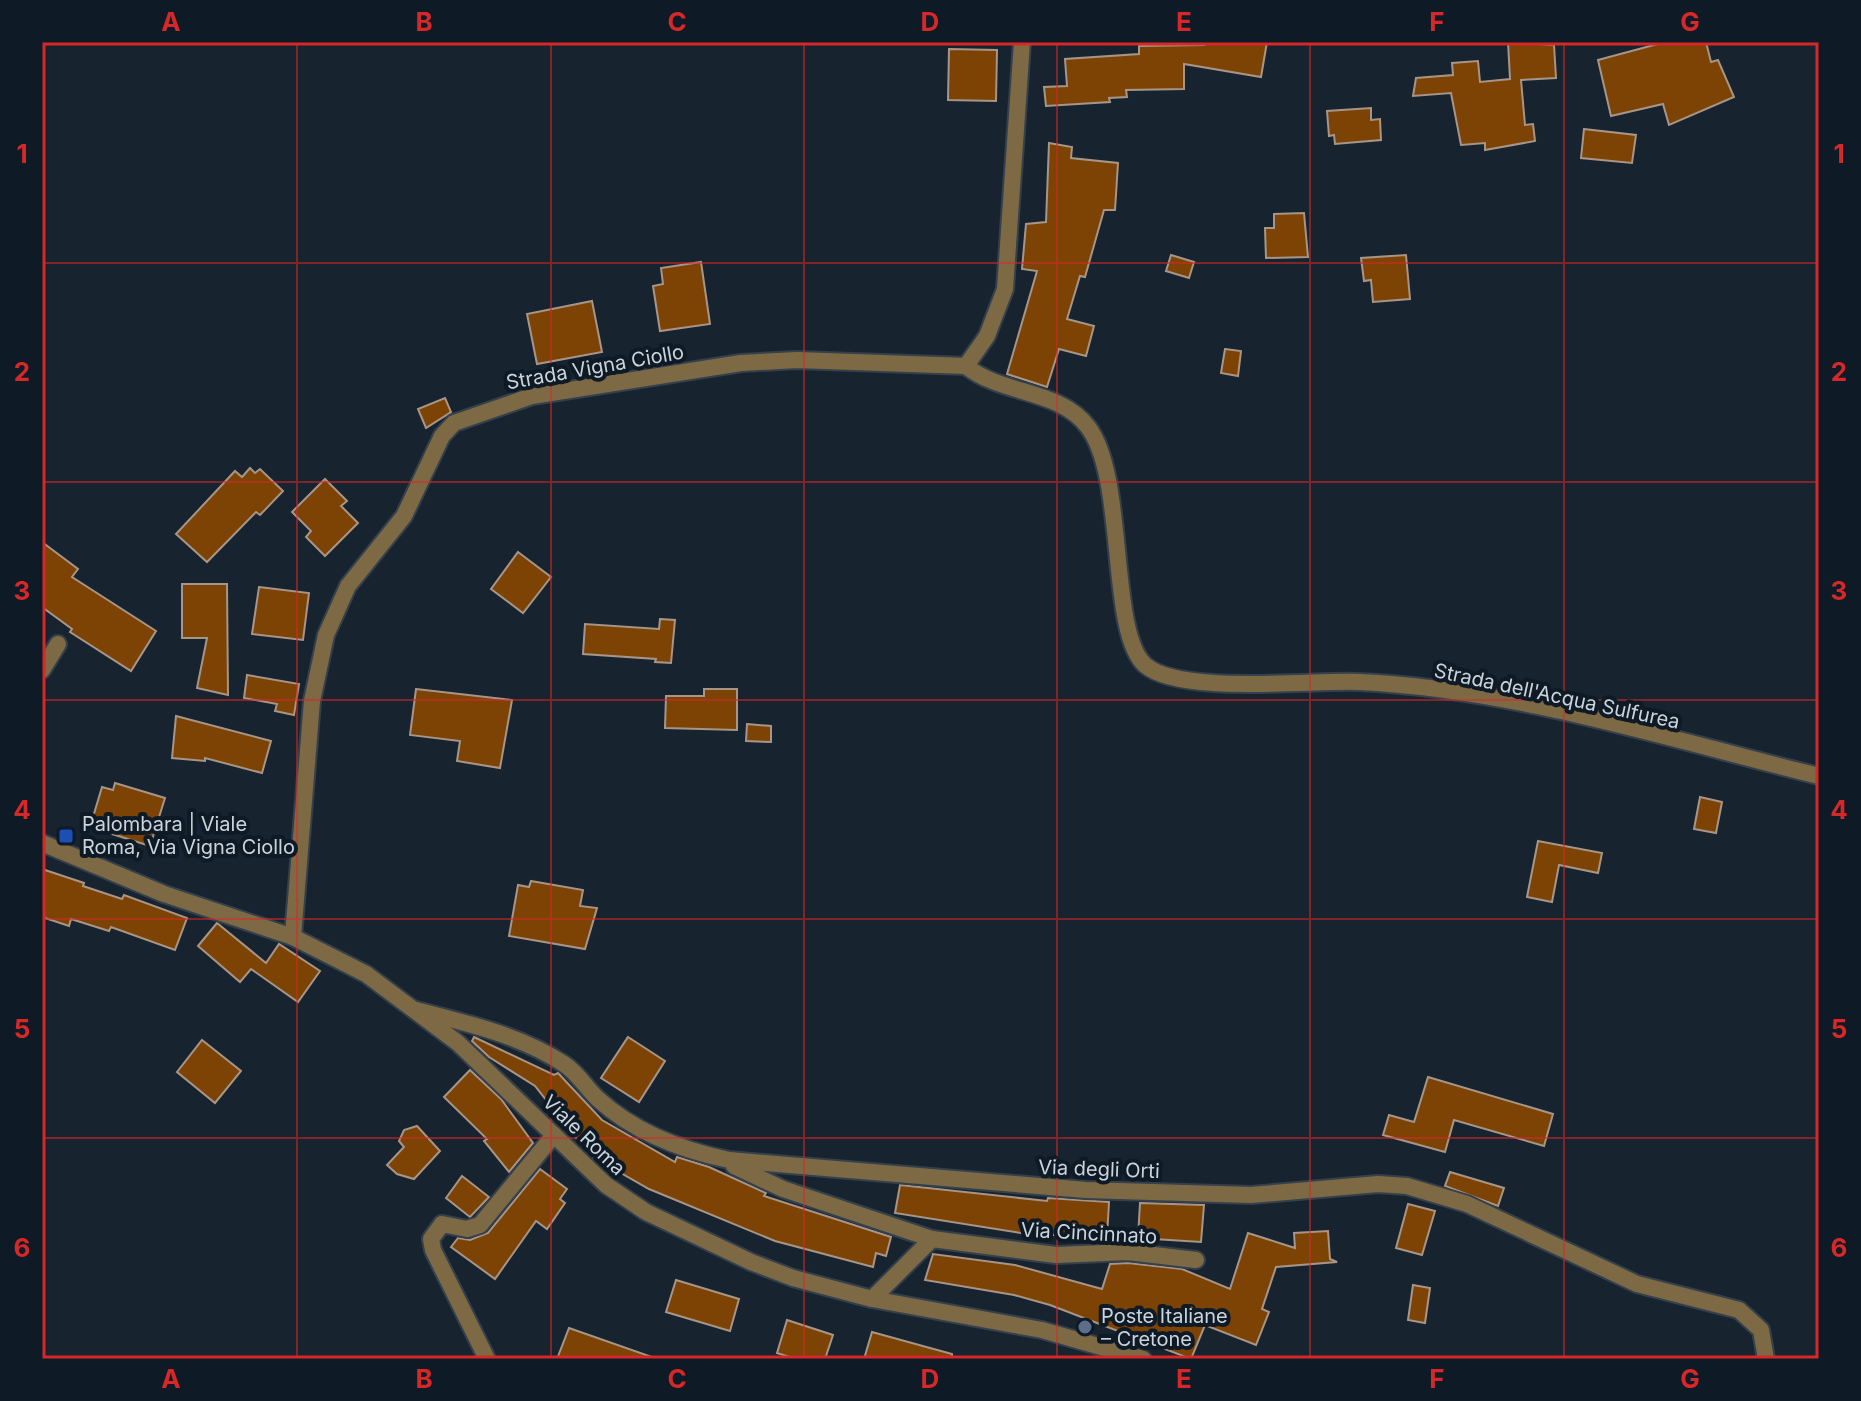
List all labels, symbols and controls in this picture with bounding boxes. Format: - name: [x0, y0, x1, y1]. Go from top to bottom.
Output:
- text: A: [161, 6, 181, 37]
- text: B: [415, 6, 433, 37]
- text: C: [667, 6, 687, 37]
- text: D: [921, 6, 939, 37]
- text: E: [1176, 6, 1192, 37]
- text: F: [1429, 6, 1445, 37]
- text: G: [1680, 6, 1700, 37]
- text: 1: [16, 138, 28, 169]
- text: 1: [1833, 138, 1845, 169]
- street label: Strada Vigna Ciollo: [504, 340, 686, 394]
- text: 2: [14, 356, 30, 387]
- text: 2: [1831, 356, 1847, 387]
- text: 3: [14, 575, 30, 606]
- text: 3: [1831, 575, 1847, 606]
- street label: Strada dell'Acqua Sulfurea: [1432, 658, 1682, 734]
- text: 4: [13, 794, 31, 825]
- text: 4: [1830, 794, 1848, 825]
- place label: Palombara | Viale Roma, Via Vigna Ciollo: [82, 812, 295, 859]
- marker: Palombara | Viale Roma, Via Vigna Ciollo: [57, 827, 75, 845]
- text: 5: [14, 1013, 30, 1044]
- text: 5: [1831, 1013, 1847, 1044]
- street label: Viale Roma: [538, 1090, 630, 1180]
- street label: Via degli Orti: [1038, 1155, 1160, 1183]
- street label: Via Cincinnato: [1020, 1217, 1158, 1249]
- text: 6: [14, 1232, 30, 1263]
- text: 6: [1831, 1232, 1847, 1263]
- place label: Poste Italiane – Cretone: [1101, 1304, 1228, 1351]
- marker: Poste Italiane – Cretone: [1076, 1318, 1094, 1336]
- text: A: [161, 1363, 181, 1394]
- text: B: [415, 1363, 433, 1394]
- text: C: [667, 1363, 687, 1394]
- text: D: [921, 1363, 939, 1394]
- text: E: [1176, 1363, 1192, 1394]
- text: F: [1429, 1363, 1445, 1394]
- text: G: [1680, 1363, 1700, 1394]

